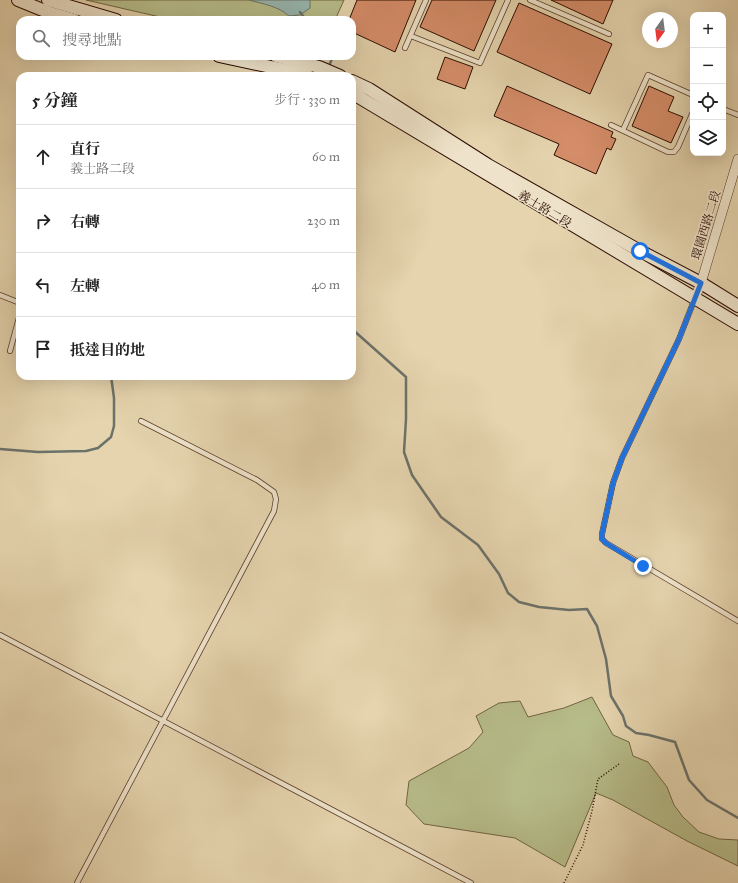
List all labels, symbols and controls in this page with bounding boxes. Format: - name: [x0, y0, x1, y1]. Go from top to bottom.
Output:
- north arrow: [642, 12, 678, 48]
- map controls: [690, 12, 726, 156]
- button: +: [690, 12, 726, 48]
- search box: [16, 16, 356, 60]
- icon: search: [30, 27, 52, 49]
- text: 搜尋地點: [62, 31, 122, 49]
- button: −: [690, 48, 726, 84]
- button: locate: [690, 84, 726, 120]
- text: 5 分鐘: [32, 90, 78, 111]
- text: 步行 · 330 m: [274, 92, 340, 108]
- button: layers: [690, 120, 726, 156]
- text: 直行: [70, 140, 100, 158]
- icon: ahead: [32, 146, 54, 168]
- text: 60 m: [312, 149, 340, 165]
- text: 義士路二段: [70, 161, 135, 177]
- street label: 義士路二段: [516, 188, 574, 230]
- street label: 環園西路二段: [689, 189, 723, 261]
- icon: right: [32, 210, 54, 232]
- text: 右轉: [70, 213, 100, 231]
- text: 230 m: [307, 213, 340, 229]
- route start: [631, 242, 649, 260]
- icon: left: [32, 274, 54, 296]
- text: 左轉: [70, 277, 100, 295]
- text: 40 m: [311, 277, 340, 293]
- icon: arrive: [32, 338, 54, 360]
- text: 抵達目的地: [70, 341, 145, 359]
- route end: [634, 557, 652, 575]

